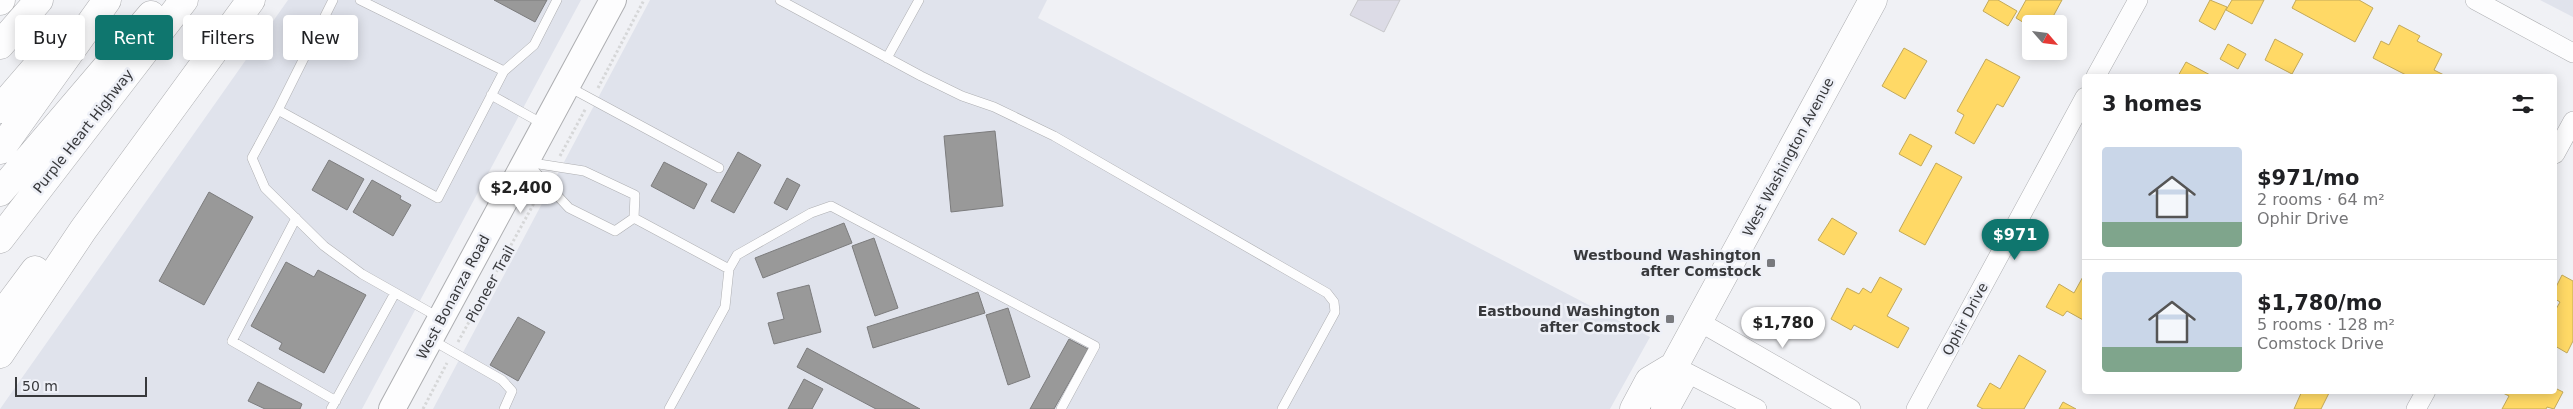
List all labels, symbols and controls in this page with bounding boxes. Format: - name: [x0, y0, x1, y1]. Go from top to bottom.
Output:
- chip: Buy: [15, 15, 85, 60]
- chip: Rent: [95, 15, 173, 60]
- chip: Filters: [183, 15, 273, 60]
- chip: New: [283, 15, 358, 60]
- north arrow: [2022, 15, 2068, 60]
- map controls: [2022, 15, 2067, 60]
- street label: Purple Heart Highway: [30, 66, 136, 196]
- street label: West Washington Avenue: [1739, 75, 1837, 239]
- icon: filters: [2509, 90, 2537, 118]
- text: 3 homes: [2102, 92, 2202, 116]
- text: $971/mo: [2257, 166, 2359, 190]
- icon: home: [2142, 167, 2202, 227]
- pin: $2,400: [480, 172, 562, 214]
- text: $2,400: [490, 178, 552, 197]
- text: 2 rooms · 64 m²: [2257, 190, 2385, 209]
- text: Ophir Drive: [2257, 209, 2349, 228]
- pin: $971: [1985, 218, 2045, 261]
- text: $971: [1993, 225, 2037, 244]
- street label: West Bonanza Road: [413, 232, 493, 362]
- street label: Pioneer Trail: [462, 243, 518, 325]
- place label: Westbound Washington after Comstock: [1573, 247, 1762, 279]
- marker: Westbound Washington after Comstock: [1765, 257, 1777, 269]
- street label: Ophir Drive: [1939, 280, 1991, 358]
- text: $1,780/mo: [2257, 291, 2382, 315]
- icon: home: [2142, 292, 2202, 352]
- place label: Eastbound Washington after Comstock: [1478, 303, 1661, 335]
- pin: $1,780: [1742, 306, 1824, 349]
- marker: Eastbound Washington after Comstock: [1664, 313, 1676, 325]
- text: $1,780: [1752, 313, 1814, 332]
- text: 5 rooms · 128 m²: [2257, 315, 2395, 334]
- text: Comstock Drive: [2257, 334, 2384, 353]
- scale bar: [15, 374, 148, 397]
- text: 50 m: [22, 378, 58, 394]

